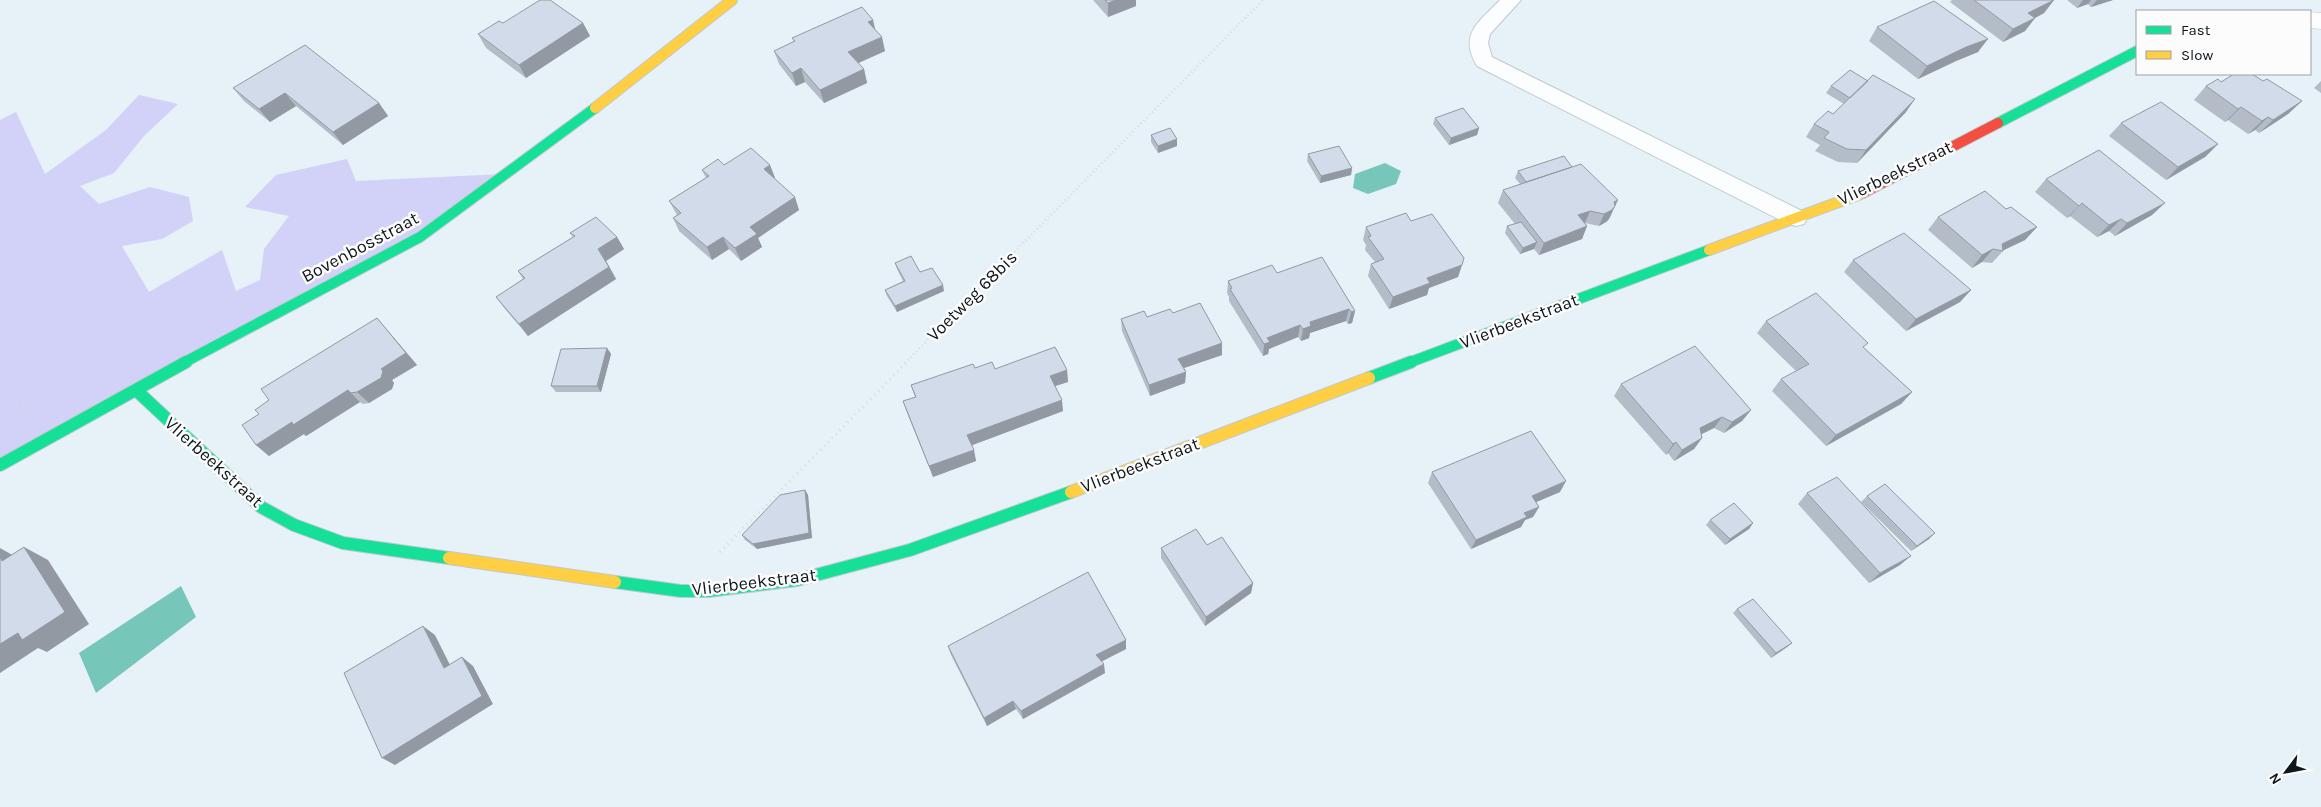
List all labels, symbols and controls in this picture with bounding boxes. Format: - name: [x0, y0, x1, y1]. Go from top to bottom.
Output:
- legend: [2136, 10, 2311, 75]
- text: Fast: [2181, 21, 2211, 39]
- text: Slow: [2181, 46, 2213, 64]
- street label: Vlierbeekstraat: [1834, 136, 1956, 210]
- street label: Bovenbosstraat: [298, 207, 423, 287]
- street label: Voetweg 68bis: [922, 246, 1022, 346]
- street label: Vlierbeekstraat: [1457, 288, 1581, 354]
- street label: Vlierbeekstraat: [160, 412, 268, 512]
- street label: Vlierbeekstraat: [1078, 432, 1202, 498]
- street label: Vlierbeekstraat: [691, 563, 818, 601]
- north arrow: [2261, 747, 2311, 797]
- text: N: [2266, 770, 2285, 787]

